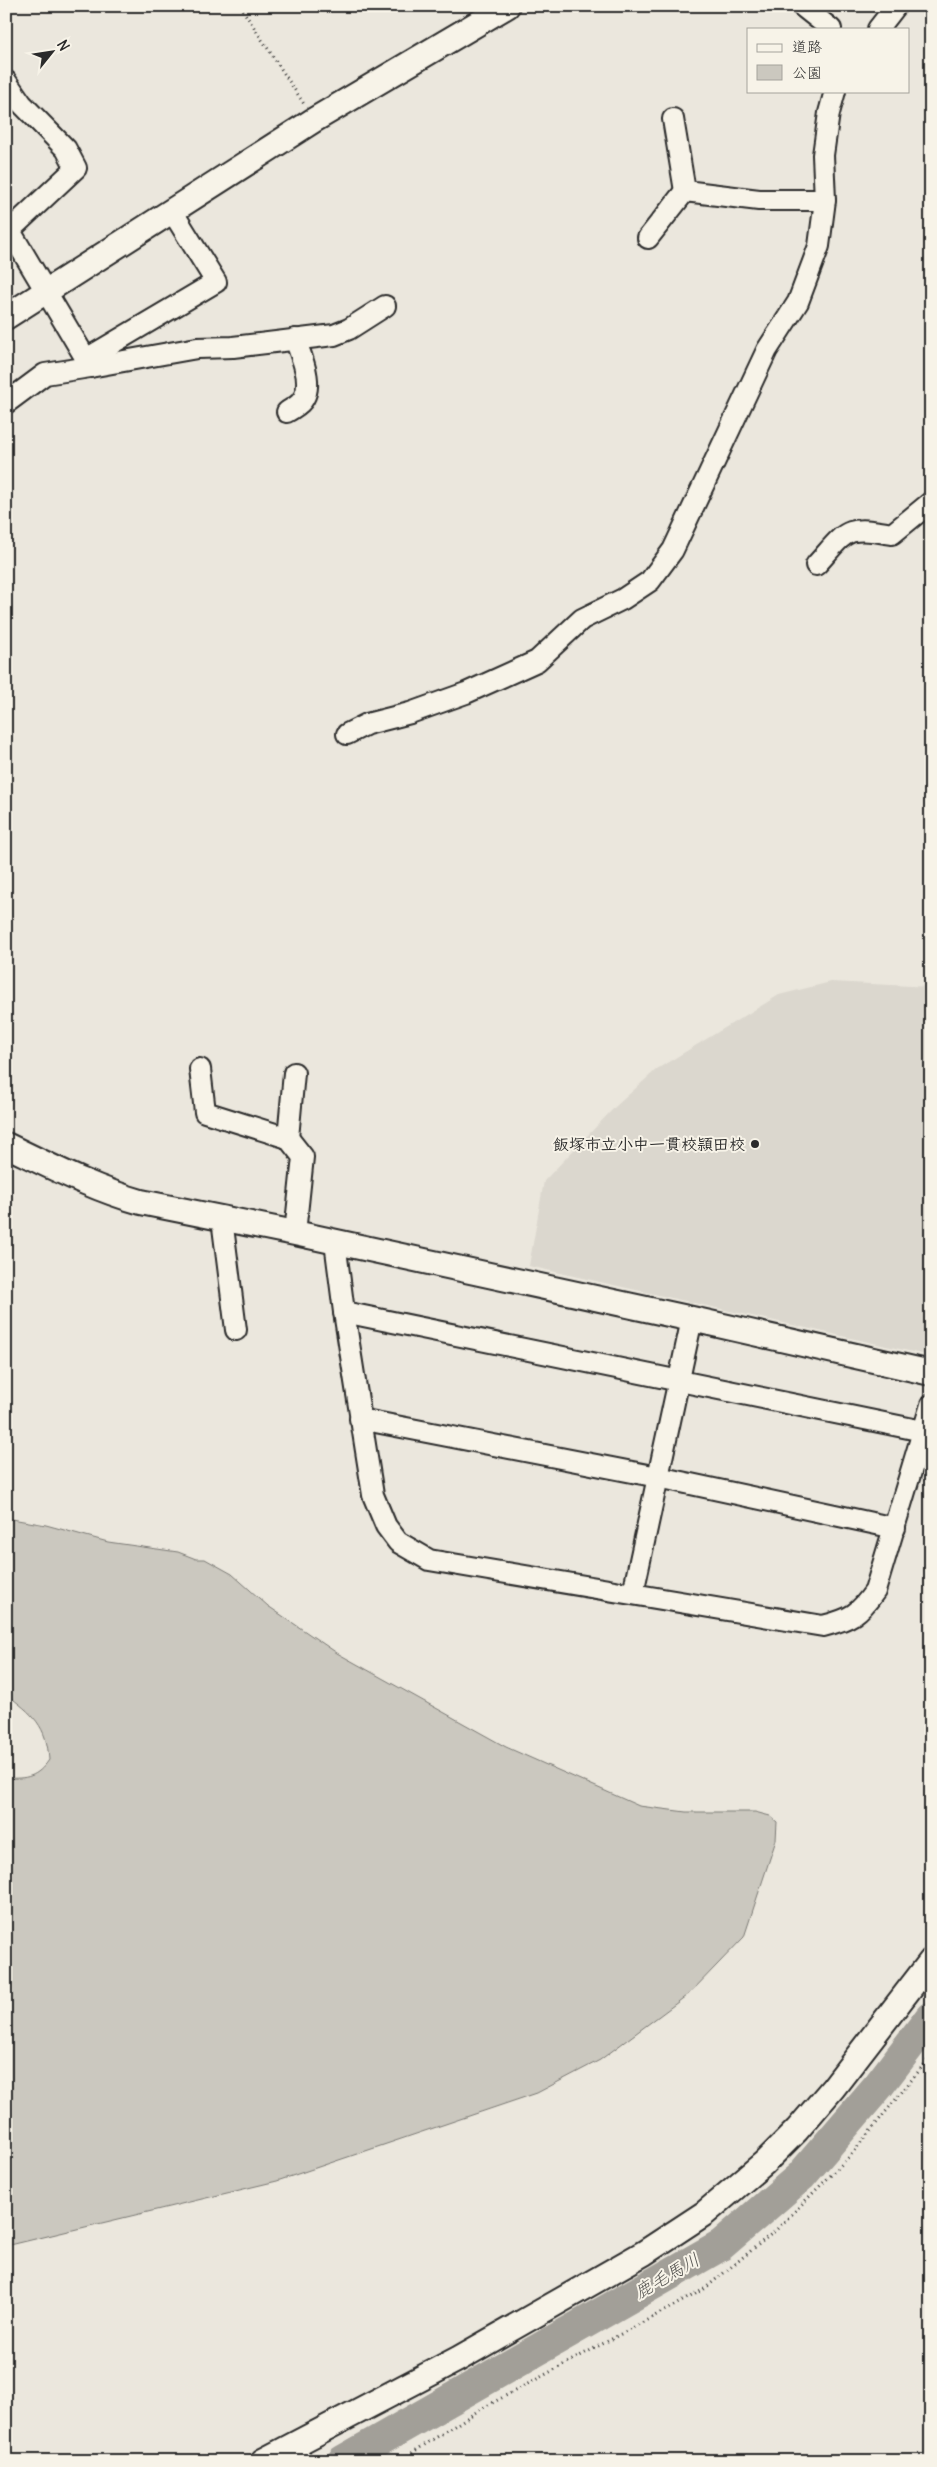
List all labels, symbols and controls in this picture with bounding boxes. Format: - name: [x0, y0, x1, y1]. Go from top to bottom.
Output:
- north arrow: [28, 28, 78, 78]
- legend: [747, 28, 910, 92]
- text: N: [53, 37, 73, 54]
- text: 道路: [792, 37, 822, 56]
- text: 公園: [792, 63, 822, 82]
- place label: 飯塚市立小中一貫校頴田校: [553, 1134, 745, 1154]
- marker: 飯塚市立小中一貫校頴田校: [749, 1138, 761, 1150]
- water label: 鹿毛馬川: [630, 2248, 704, 2304]

